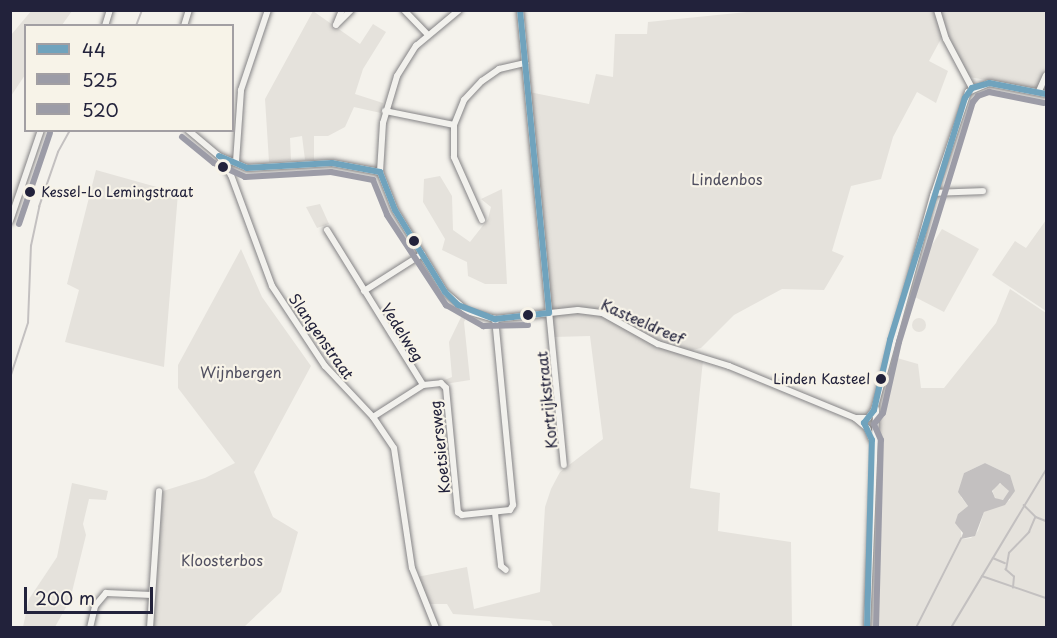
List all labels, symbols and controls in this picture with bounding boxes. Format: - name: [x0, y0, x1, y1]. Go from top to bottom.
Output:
- legend: [24, 24, 234, 132]
- text: 44: [82, 36, 106, 63]
- text: 525: [82, 66, 118, 93]
- text: 520: [82, 96, 119, 123]
- unlabelled marker: [217, 161, 229, 173]
- park label: Lindenbos: [691, 170, 763, 188]
- place label: Kessel-Lo Lemingstraat: [41, 184, 195, 200]
- marker: Kessel-Lo Lemingstraat: [24, 186, 36, 198]
- unlabelled marker: [408, 235, 420, 247]
- street label: Slangenstraat: [286, 290, 358, 382]
- street label: Kasteeldreef: [599, 295, 687, 347]
- street label: Vedelweg: [378, 299, 428, 365]
- unlabelled marker: [522, 309, 534, 321]
- street label: Kortrijkstraat: [532, 350, 560, 450]
- park label: Wijnbergen: [200, 363, 282, 381]
- place label: Linden Kasteel: [773, 371, 870, 387]
- marker: Linden Kasteel: [875, 373, 887, 385]
- street label: Koetsiersweg: [425, 400, 453, 494]
- park label: Kloosterbos: [181, 551, 263, 569]
- scale bar: [27, 575, 156, 613]
- text: 200 m: [35, 584, 95, 611]

